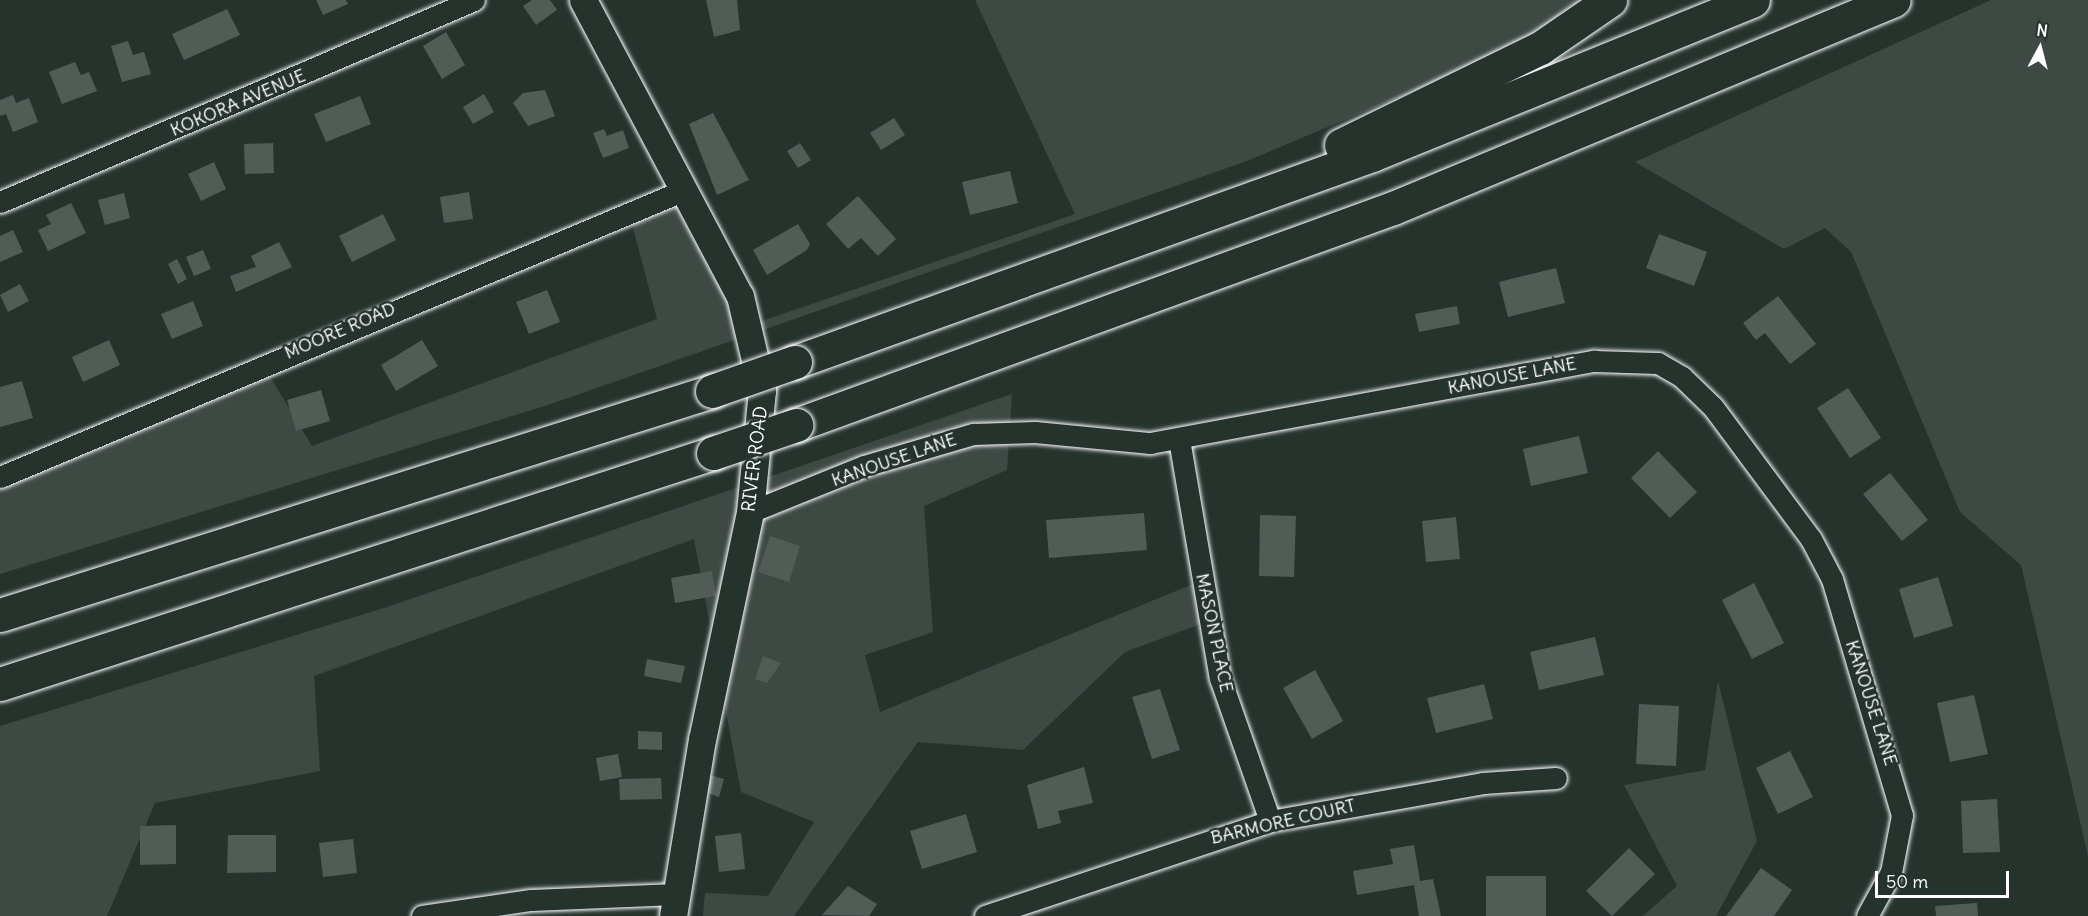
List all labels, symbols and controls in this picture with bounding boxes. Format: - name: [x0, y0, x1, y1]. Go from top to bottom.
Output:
- north arrow: [2010, 18, 2070, 78]
- text: N: [2035, 20, 2049, 41]
- street label: KOKORA AVENUE: [167, 65, 309, 141]
- street label: MOORE ROAD: [281, 298, 399, 364]
- street label: KANOUSE LANE: [1446, 353, 1578, 399]
- street label: RIVER ROAD: [738, 405, 772, 513]
- street label: KANOUSE LANE: [829, 429, 959, 491]
- street label: MASON PLACE: [1191, 571, 1237, 695]
- street label: KANOUSE LANE: [1841, 638, 1901, 768]
- street label: BARMORE COURT: [1209, 795, 1357, 849]
- scale bar: [1878, 859, 2012, 897]
- text: 50 m: [1886, 870, 1928, 893]

